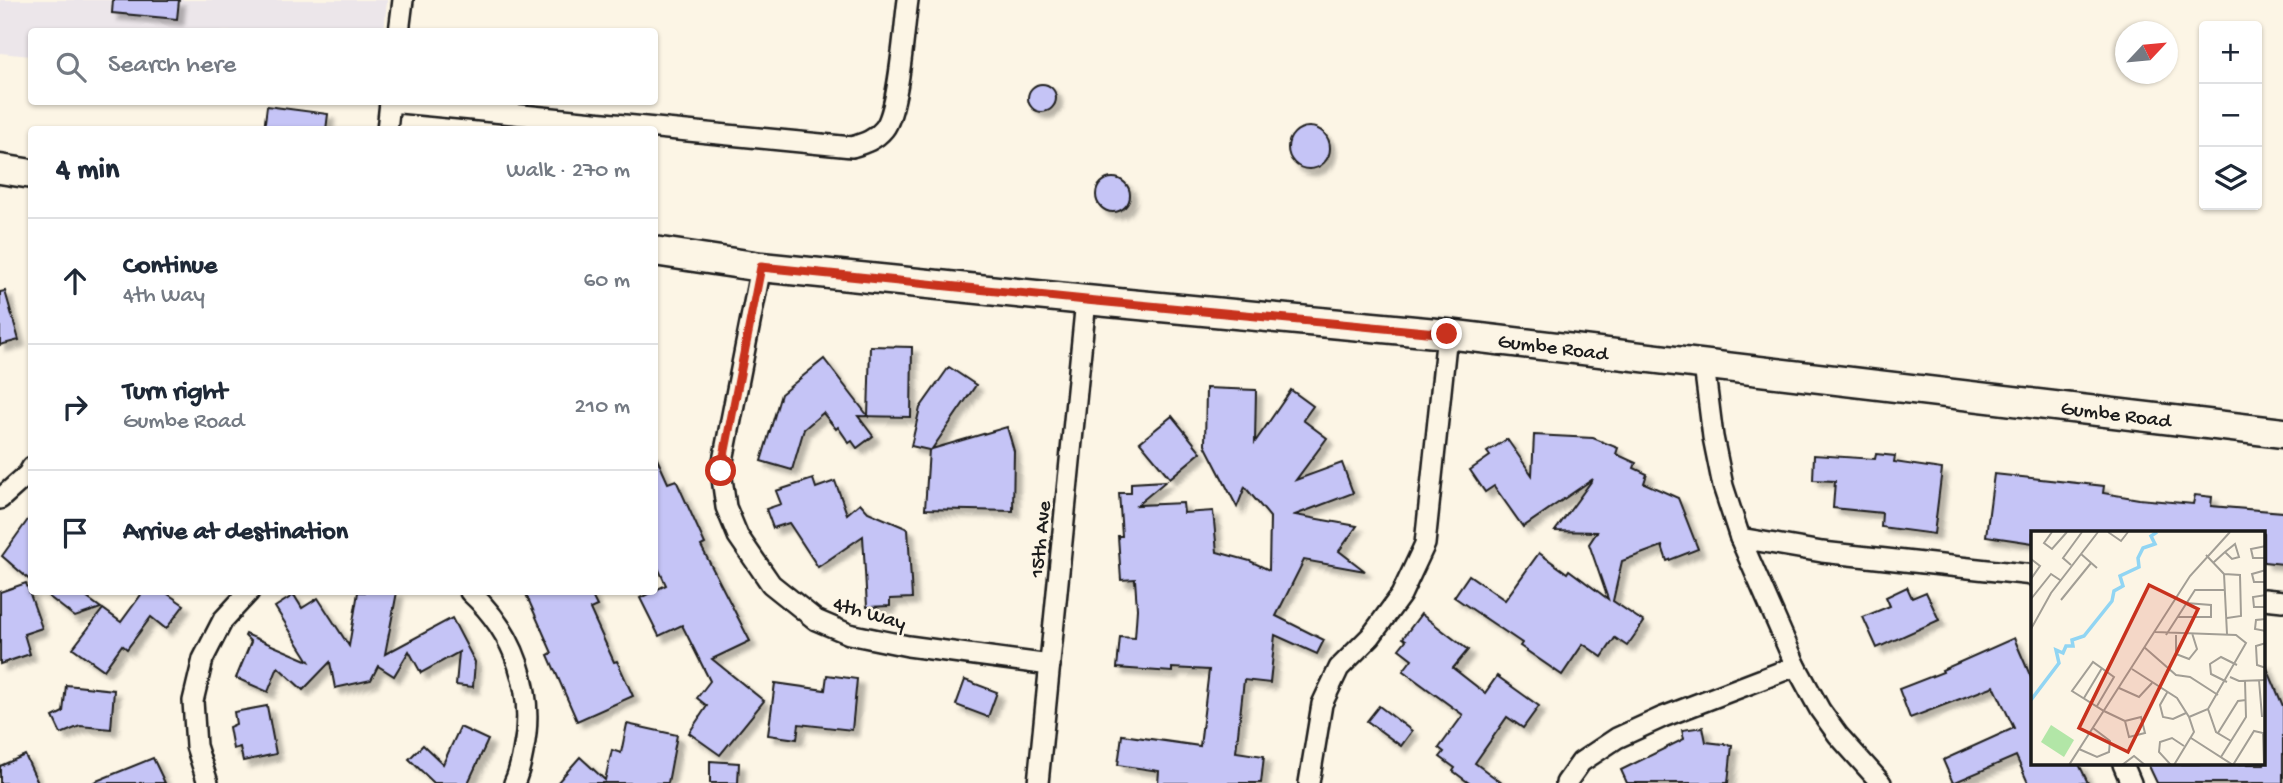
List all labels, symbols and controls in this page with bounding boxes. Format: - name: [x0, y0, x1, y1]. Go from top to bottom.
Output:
- north arrow: [2115, 21, 2178, 84]
- map controls: [2199, 21, 2262, 210]
- button: +: [2199, 21, 2262, 84]
- search box: [28, 28, 658, 105]
- icon: search: [52, 48, 90, 86]
- text: Search here: [108, 51, 236, 82]
- button: −: [2199, 84, 2262, 147]
- button: layers: [2199, 147, 2262, 210]
- text: 4 min: [56, 154, 119, 189]
- text: Walk · 270 m: [506, 158, 630, 185]
- text: Continue: [123, 252, 217, 283]
- icon: ahead: [56, 262, 94, 300]
- text: 60 m: [584, 268, 630, 295]
- text: 4th Way: [123, 283, 205, 310]
- route end: [1431, 318, 1462, 349]
- street label: Gumbe Road: [1496, 330, 1611, 369]
- text: Turn right: [123, 378, 227, 409]
- icon: right: [56, 388, 94, 426]
- text: 210 m: [575, 394, 630, 421]
- street label: Gumbe Road: [2059, 397, 2174, 436]
- text: Gumbe Road: [123, 409, 244, 436]
- route start: [705, 455, 736, 486]
- street label: 15th Ave: [1026, 499, 1059, 580]
- icon: arrive: [56, 514, 94, 552]
- text: Arrive at destination: [123, 518, 348, 549]
- inset map: [2031, 531, 2266, 766]
- street label: 4th Way: [830, 593, 908, 638]

